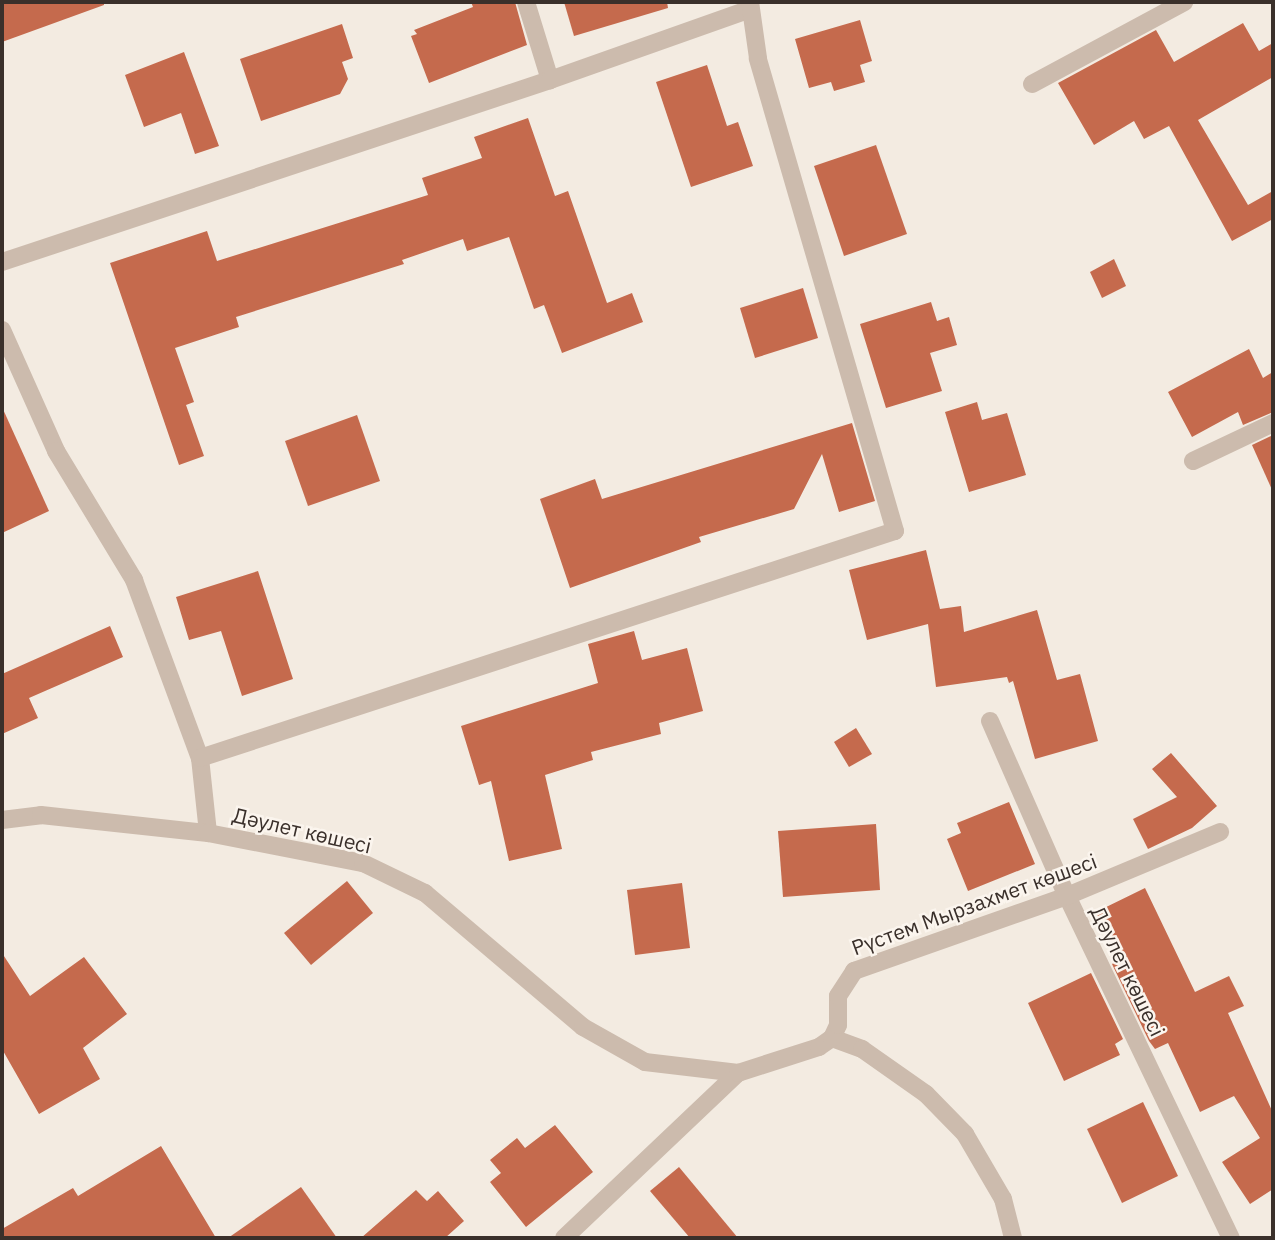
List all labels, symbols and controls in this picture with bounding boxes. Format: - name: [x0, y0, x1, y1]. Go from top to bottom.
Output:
- street label: Дәулет көшесі: [230, 802, 374, 858]
- street label: Рүстем Мырзахмет көшесі: [848, 848, 1100, 960]
- street label: Дәулет көшесі: [1086, 902, 1170, 1040]

